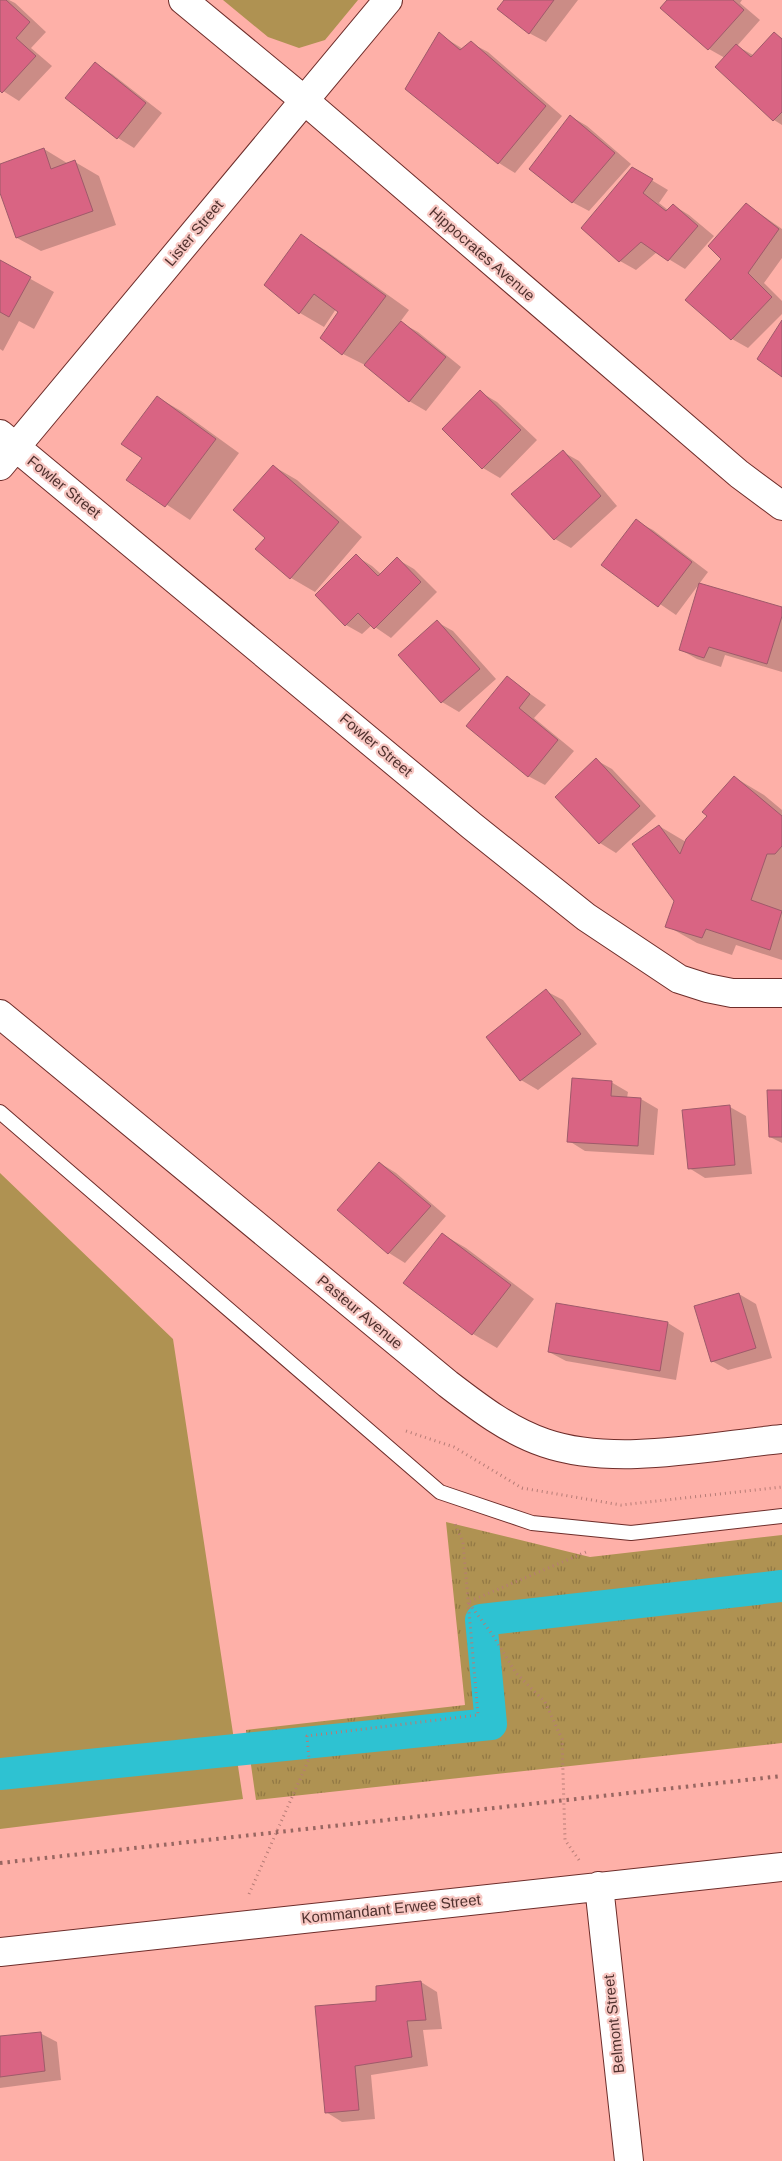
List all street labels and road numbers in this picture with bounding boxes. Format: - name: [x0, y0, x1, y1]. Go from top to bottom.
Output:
- street label: Lister Street: [161, 196, 227, 269]
- street label: Hippocrates Avenue: [426, 203, 538, 304]
- street label: Fowler Street: [24, 452, 105, 522]
- street label: Fowler Street: [337, 709, 417, 780]
- street label: Pasteur Avenue: [314, 1271, 406, 1352]
- street label: Kommandant Erwee Street: [301, 1891, 482, 1926]
- street label: Belmont Street: [600, 1973, 627, 2074]

